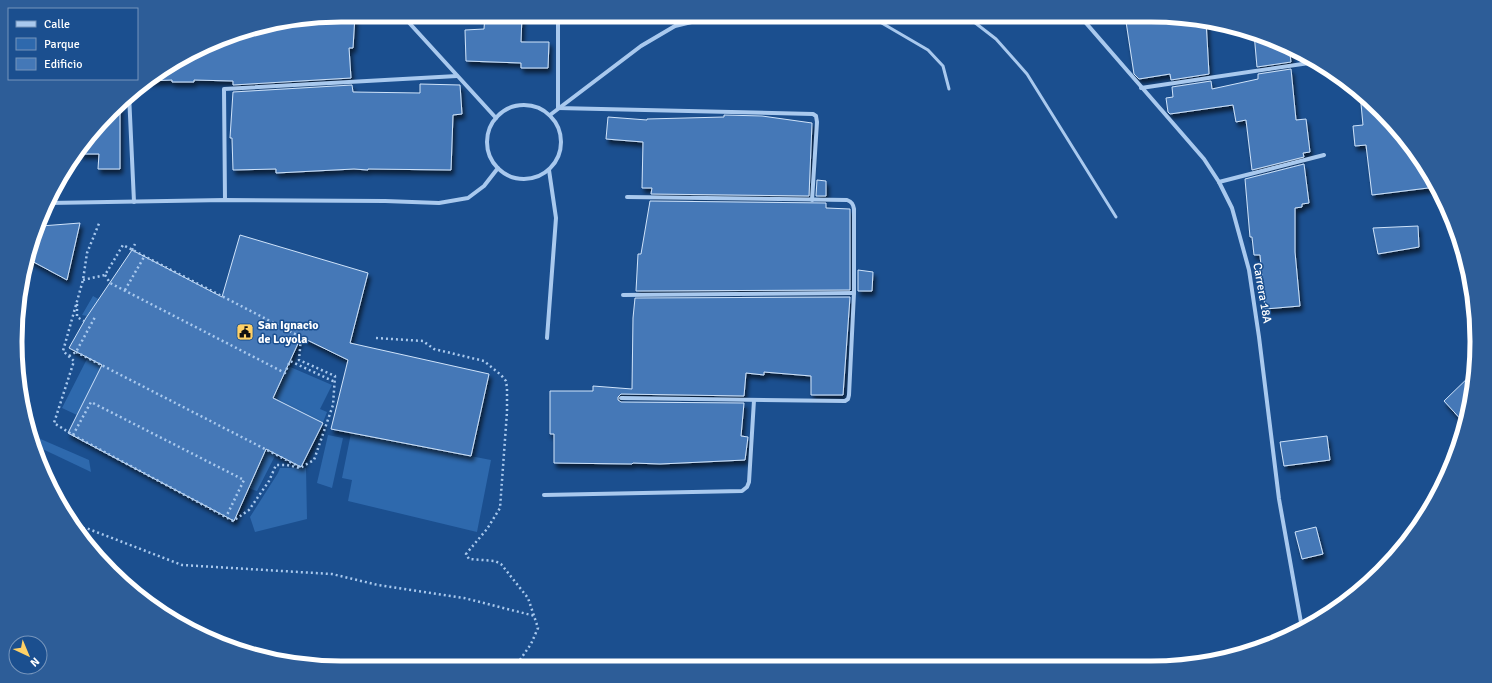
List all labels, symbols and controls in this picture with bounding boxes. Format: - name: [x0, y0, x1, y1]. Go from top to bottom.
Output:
- legend: [8, 8, 138, 80]
- text: Calle: [44, 17, 70, 32]
- text: Parque: [44, 37, 80, 52]
- text: Edificio: [44, 57, 82, 72]
- street label: Carrera 18A: [1249, 262, 1275, 325]
- place label: San Ignacio de Loyola: [258, 318, 319, 347]
- public building icon: San Ignacio de Loyola: [235, 322, 255, 342]
- north arrow: [8, 635, 48, 675]
- text: N: [27, 654, 42, 669]

